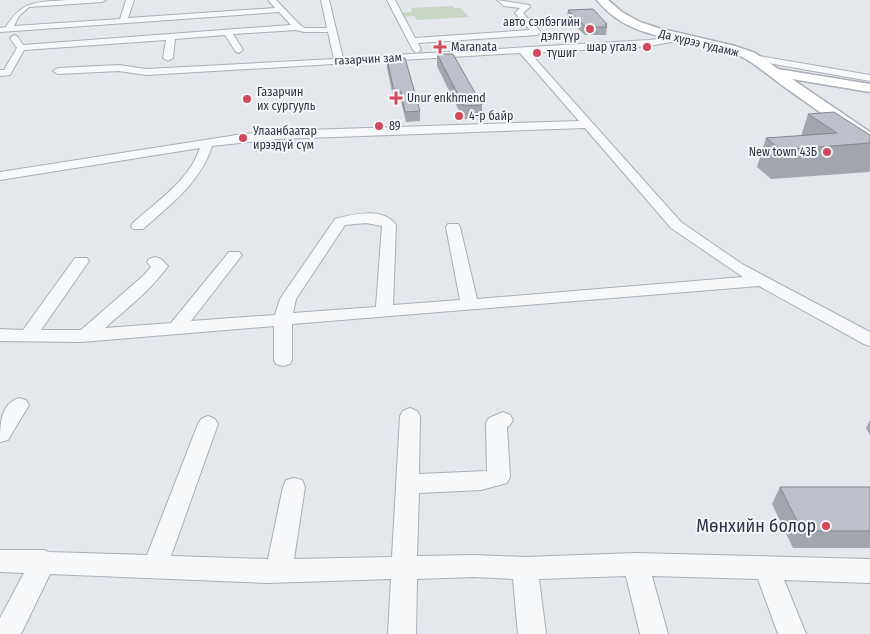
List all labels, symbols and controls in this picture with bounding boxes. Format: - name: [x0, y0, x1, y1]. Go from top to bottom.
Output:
- place label: авто сэлбэгийн дэлгүүр: [503, 15, 580, 43]
- marker: авто сэлбэгийн дэлгүүр: [584, 23, 596, 35]
- street label: Да хүрээ гудамж: [657, 26, 741, 60]
- marker: Maranata: [433, 40, 447, 54]
- place label: Maranata: [451, 40, 497, 54]
- place label: шар угалз: [586, 40, 637, 54]
- marker: шар угалз: [641, 41, 653, 53]
- place label: түшиг: [547, 46, 577, 60]
- marker: түшиг: [531, 47, 543, 59]
- street label: газарчин зам: [334, 50, 402, 68]
- place label: Газарчин их сургууль: [257, 85, 316, 113]
- marker: Unur enkhmend: [389, 91, 403, 105]
- place label: Unur enkhmend: [407, 91, 486, 105]
- marker: Газарчин их сургууль: [241, 93, 253, 105]
- place label: 4-р байр: [469, 109, 513, 123]
- marker: 4-р байр: [453, 110, 465, 122]
- place label: 89: [389, 119, 401, 133]
- marker: 89: [373, 120, 385, 132]
- place label: Улаанбаатар ирээдүй сүм: [252, 124, 317, 152]
- marker: Улаанбаатар ирээдүй сүм: [237, 132, 249, 144]
- place label: New town 43Б: [749, 145, 817, 159]
- marker: New town 43Б: [821, 146, 833, 158]
- place label: Мөнхийн болор: [696, 515, 816, 537]
- marker: Мөнхийн болор: [820, 520, 832, 532]

